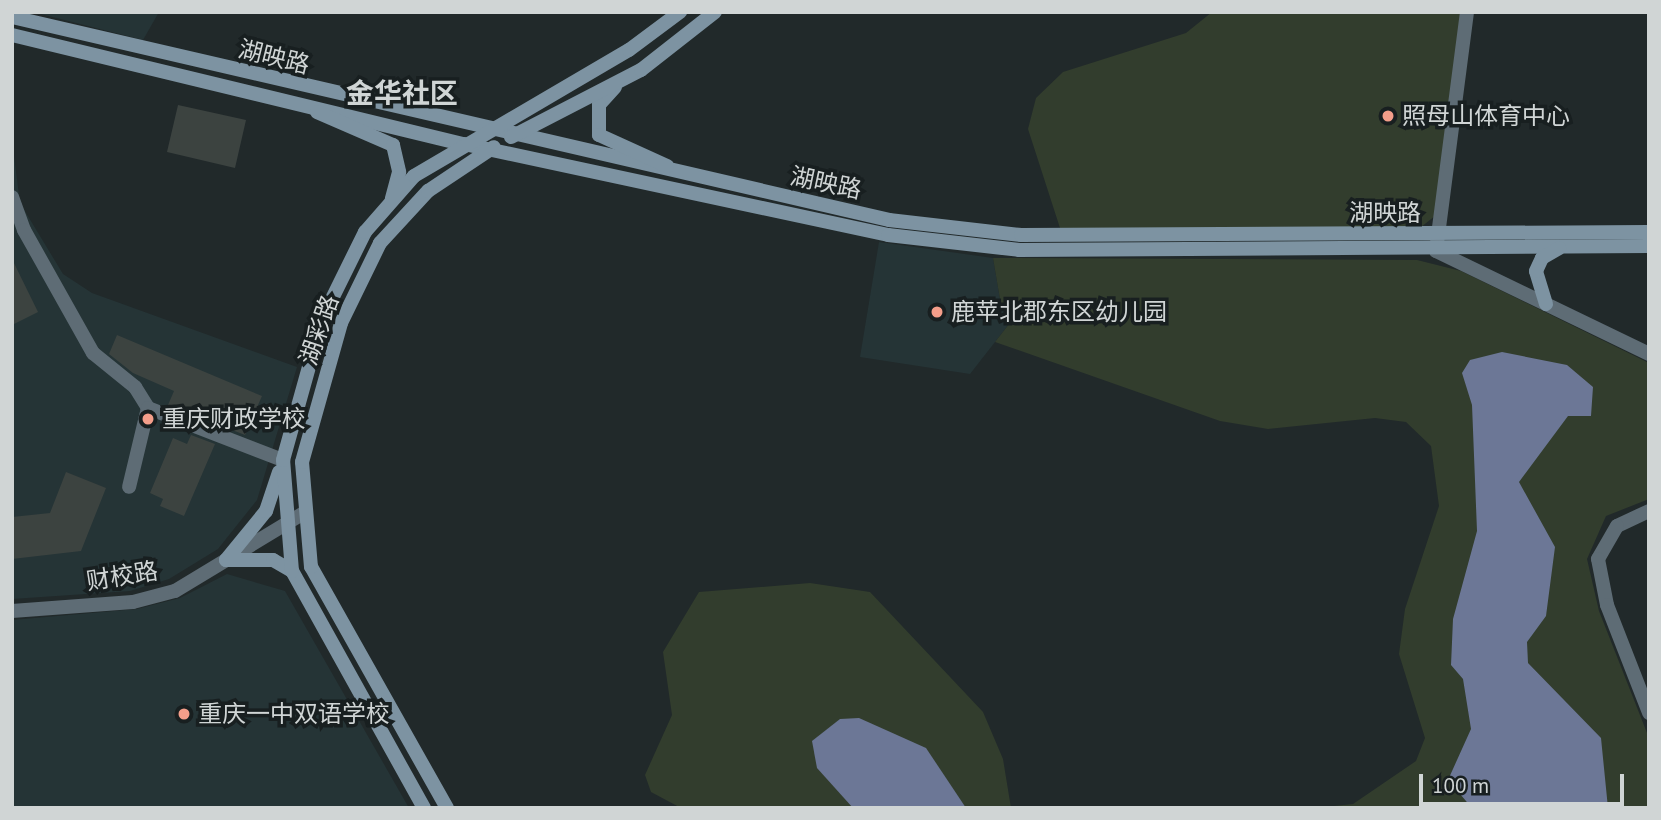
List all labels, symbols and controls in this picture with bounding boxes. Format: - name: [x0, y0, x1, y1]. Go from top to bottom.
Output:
- street label: 湖映路: [236, 34, 312, 80]
- district label: 金华社区: [346, 76, 458, 110]
- place label: 照母山体育中心: [1402, 102, 1570, 130]
- marker: 照母山体育中心: [1380, 108, 1396, 124]
- street label: 湖映路: [788, 161, 864, 205]
- street label: 湖映路: [1349, 199, 1421, 227]
- street label: 湖彩路: [294, 291, 344, 369]
- place label: 鹿苹北郡东区幼儿园: [951, 298, 1167, 326]
- marker: 鹿苹北郡东区幼儿园: [929, 304, 945, 320]
- place label: 重庆财政学校: [162, 405, 306, 433]
- marker: 重庆财政学校: [140, 411, 156, 427]
- street label: 财校路: [84, 556, 160, 596]
- place label: 重庆一中双语学校: [198, 700, 390, 728]
- marker: 重庆一中双语学校: [176, 706, 192, 722]
- scale bar: [1423, 760, 1628, 804]
- text: 100 m: [1432, 772, 1489, 799]

